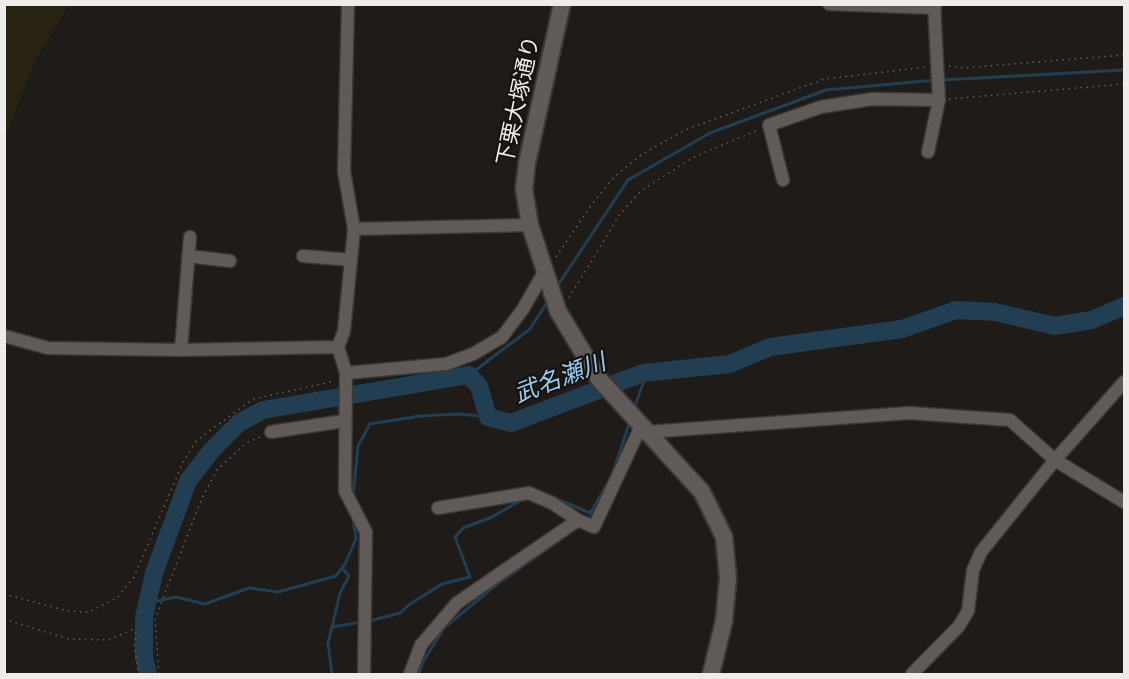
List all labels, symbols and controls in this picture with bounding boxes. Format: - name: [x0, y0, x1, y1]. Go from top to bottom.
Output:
- street label: 下栗大塚通り: [492, 34, 546, 168]
- water label: 武名瀬川: [510, 348, 610, 410]

